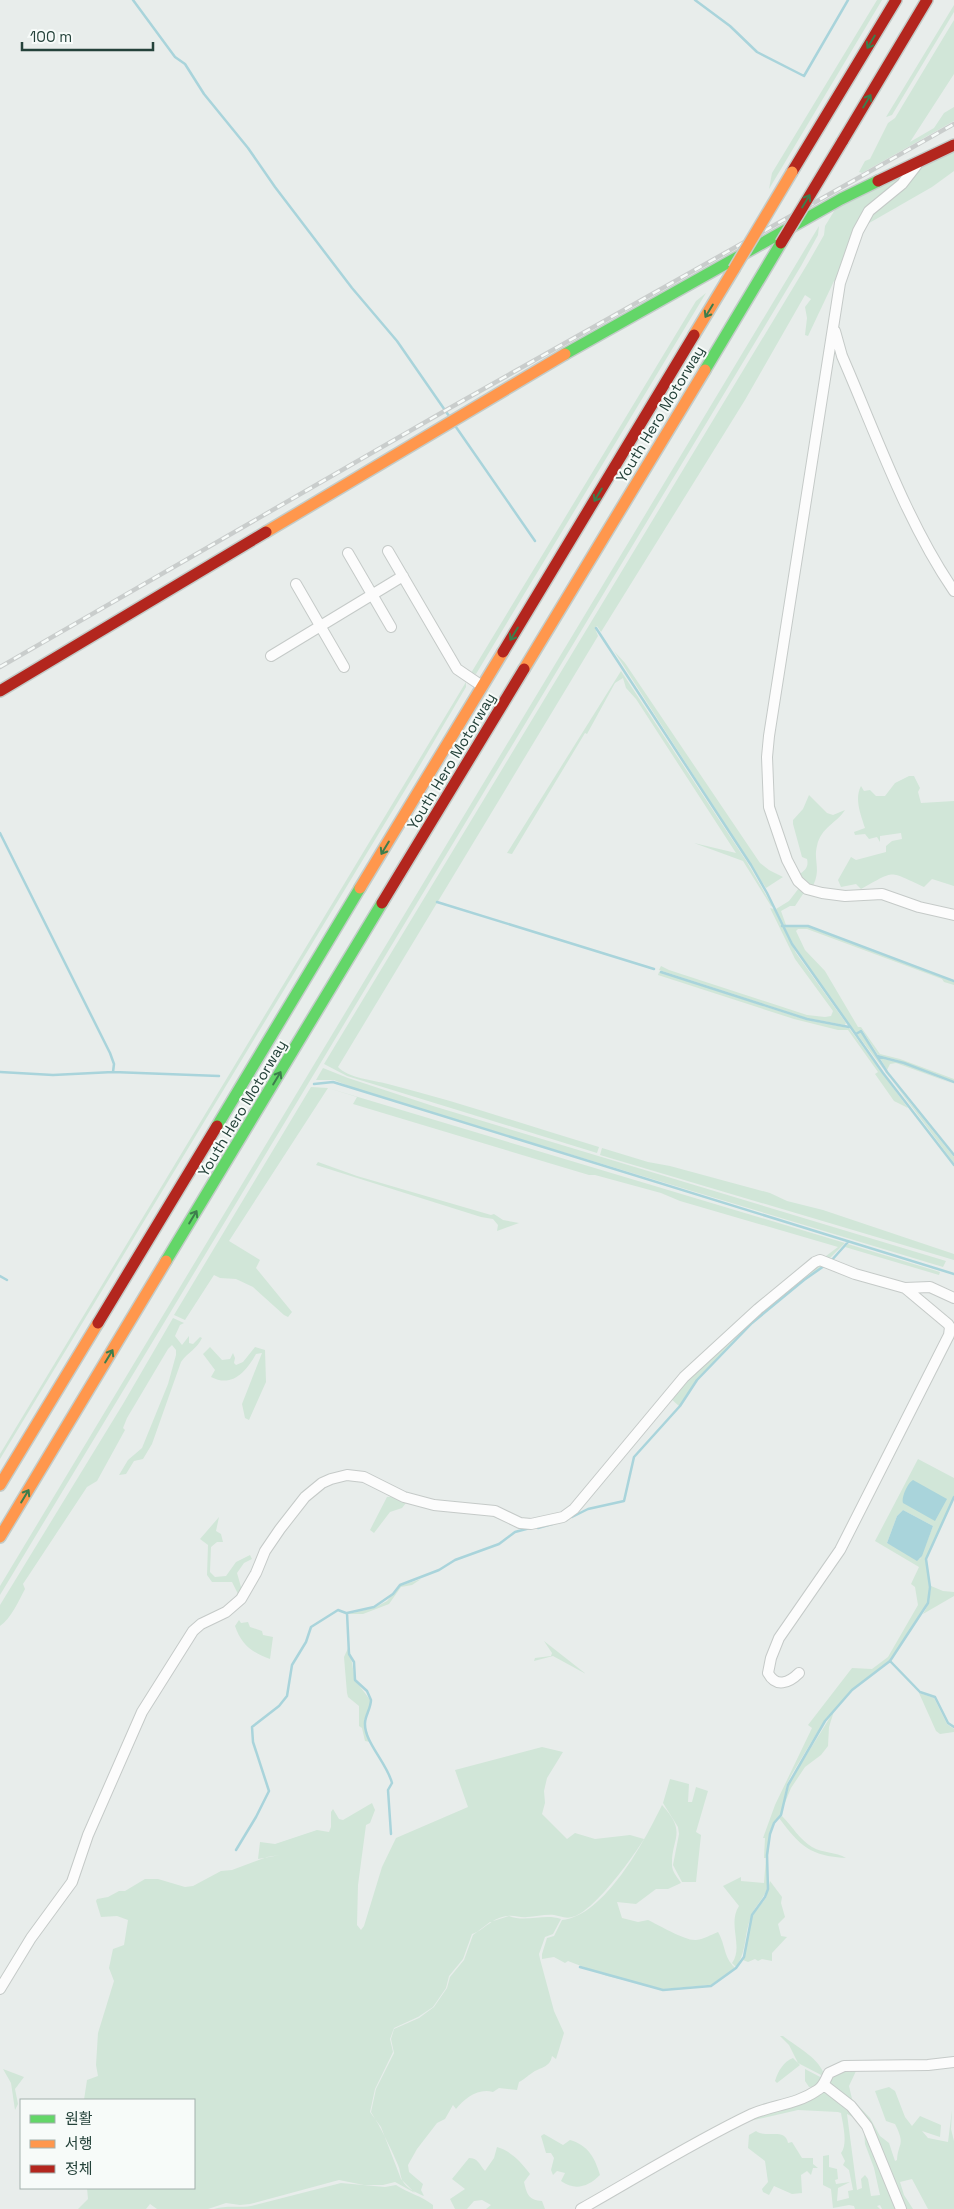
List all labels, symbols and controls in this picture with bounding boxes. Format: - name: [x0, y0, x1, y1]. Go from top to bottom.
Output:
- scale bar: [22, 20, 154, 52]
- text: 100 m: [30, 27, 72, 46]
- one-way arrow: [866, 34, 876, 48]
- one-way arrow: [862, 94, 872, 108]
- one-way arrow: [802, 194, 812, 208]
- one-way arrow: [703, 303, 713, 317]
- street label: Youth Hero Motorway: [612, 342, 708, 486]
- one-way arrow: [592, 487, 602, 501]
- one-way arrow: [508, 626, 518, 640]
- street label: Youth Hero Motorway: [403, 689, 499, 833]
- one-way arrow: [379, 840, 389, 854]
- street label: Youth Hero Motorway: [194, 1036, 290, 1180]
- one-way arrow: [272, 1072, 282, 1086]
- one-way arrow: [189, 1211, 199, 1225]
- one-way arrow: [105, 1350, 115, 1364]
- one-way arrow: [21, 1489, 31, 1503]
- legend: [20, 2099, 195, 2189]
- text: 원활: [65, 2109, 93, 2128]
- text: 서행: [65, 2134, 93, 2153]
- text: 정체: [65, 2159, 93, 2178]

